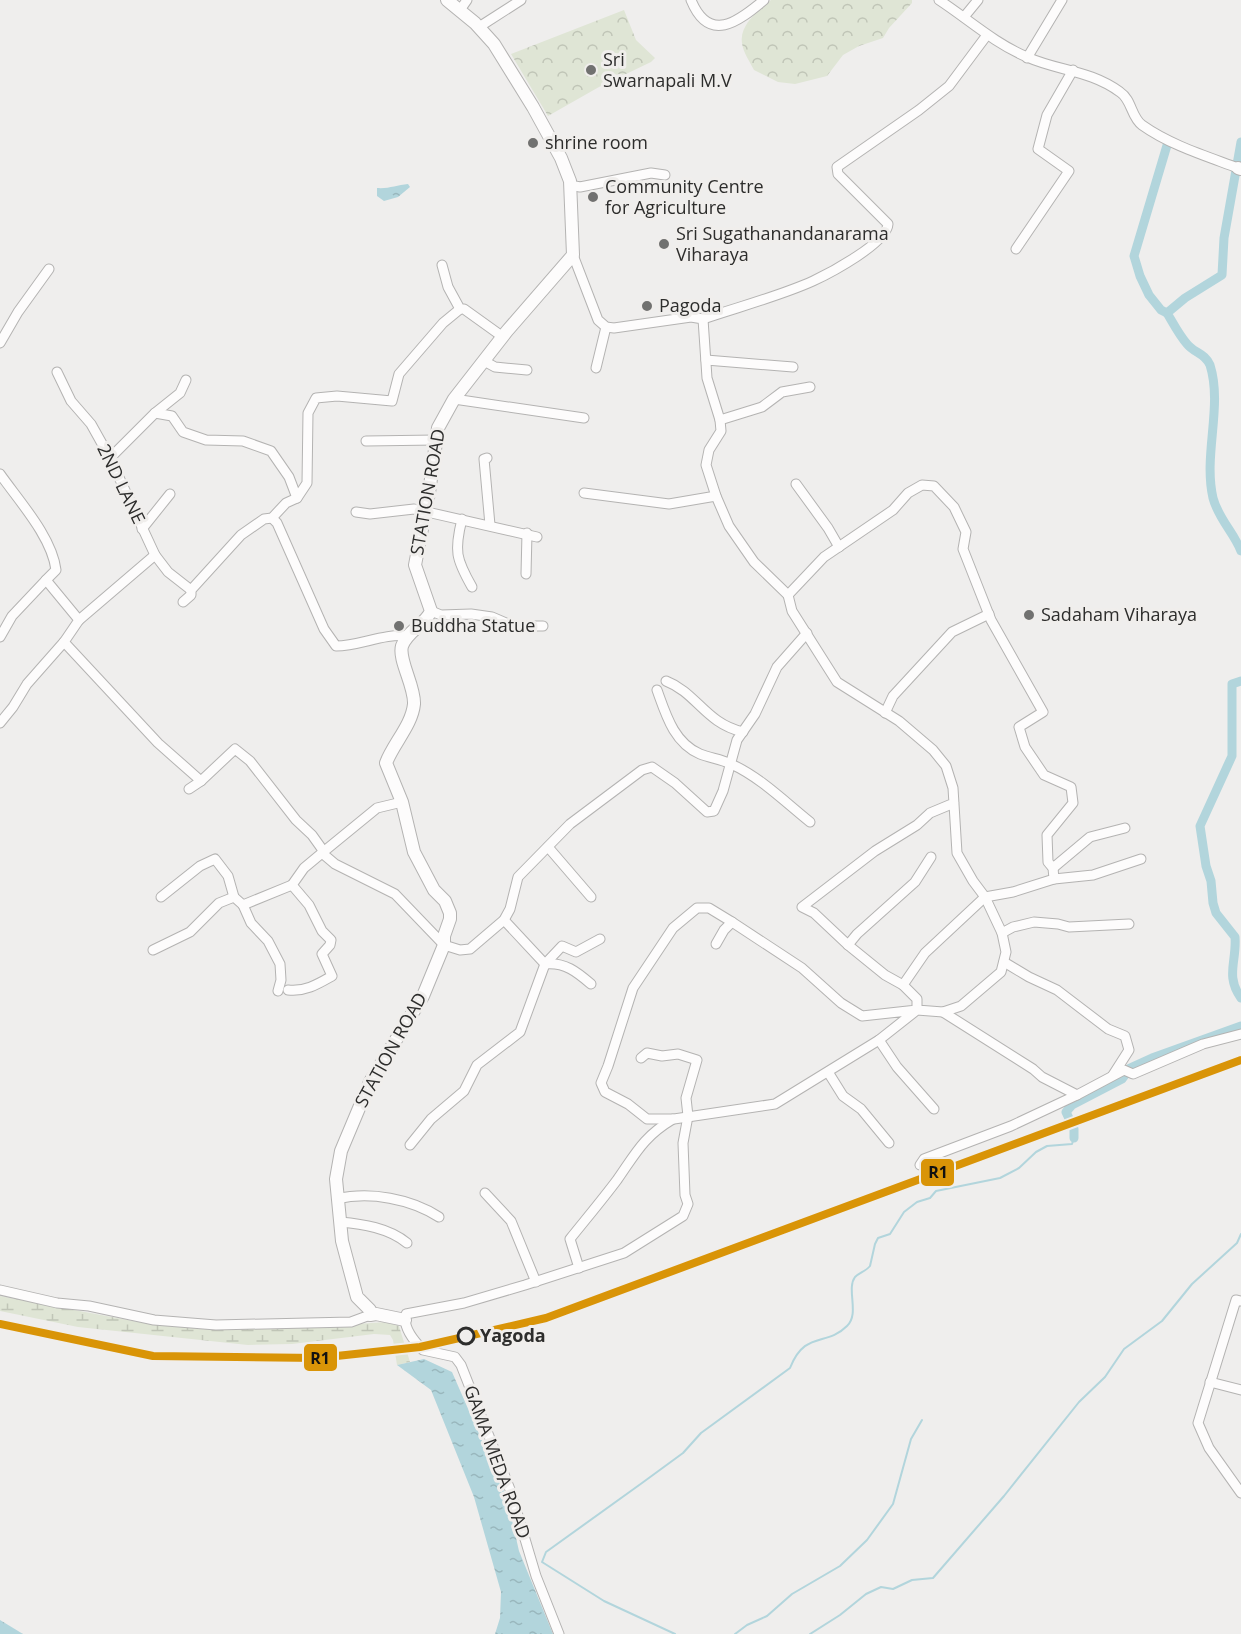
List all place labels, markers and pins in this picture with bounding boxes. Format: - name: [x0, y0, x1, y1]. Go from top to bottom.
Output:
- place label: Sri Swarnapali M.V: [603, 47, 732, 92]
- marker: Sri Swarnapali M.V: [584, 63, 598, 77]
- place label: shrine room: [545, 130, 648, 154]
- marker: shrine room: [526, 136, 540, 150]
- place label: Community Centre for Agriculture: [605, 174, 764, 219]
- marker: Community Centre for Agriculture: [586, 190, 600, 204]
- place label: Sri Sugathanandanarama Viharaya: [676, 221, 889, 266]
- marker: Sri Sugathanandanarama Viharaya: [657, 237, 671, 251]
- place label: Pagoda: [659, 293, 721, 317]
- marker: Pagoda: [640, 299, 654, 313]
- place label: Sadaham Viharaya: [1041, 602, 1197, 626]
- marker: Sadaham Viharaya: [1022, 608, 1036, 622]
- place label: Buddha Statue: [411, 613, 535, 637]
- marker: Buddha Statue: [392, 619, 406, 633]
- place label: Yagoda: [480, 1323, 546, 1347]
- marker: Yagoda: [457, 1327, 475, 1345]

